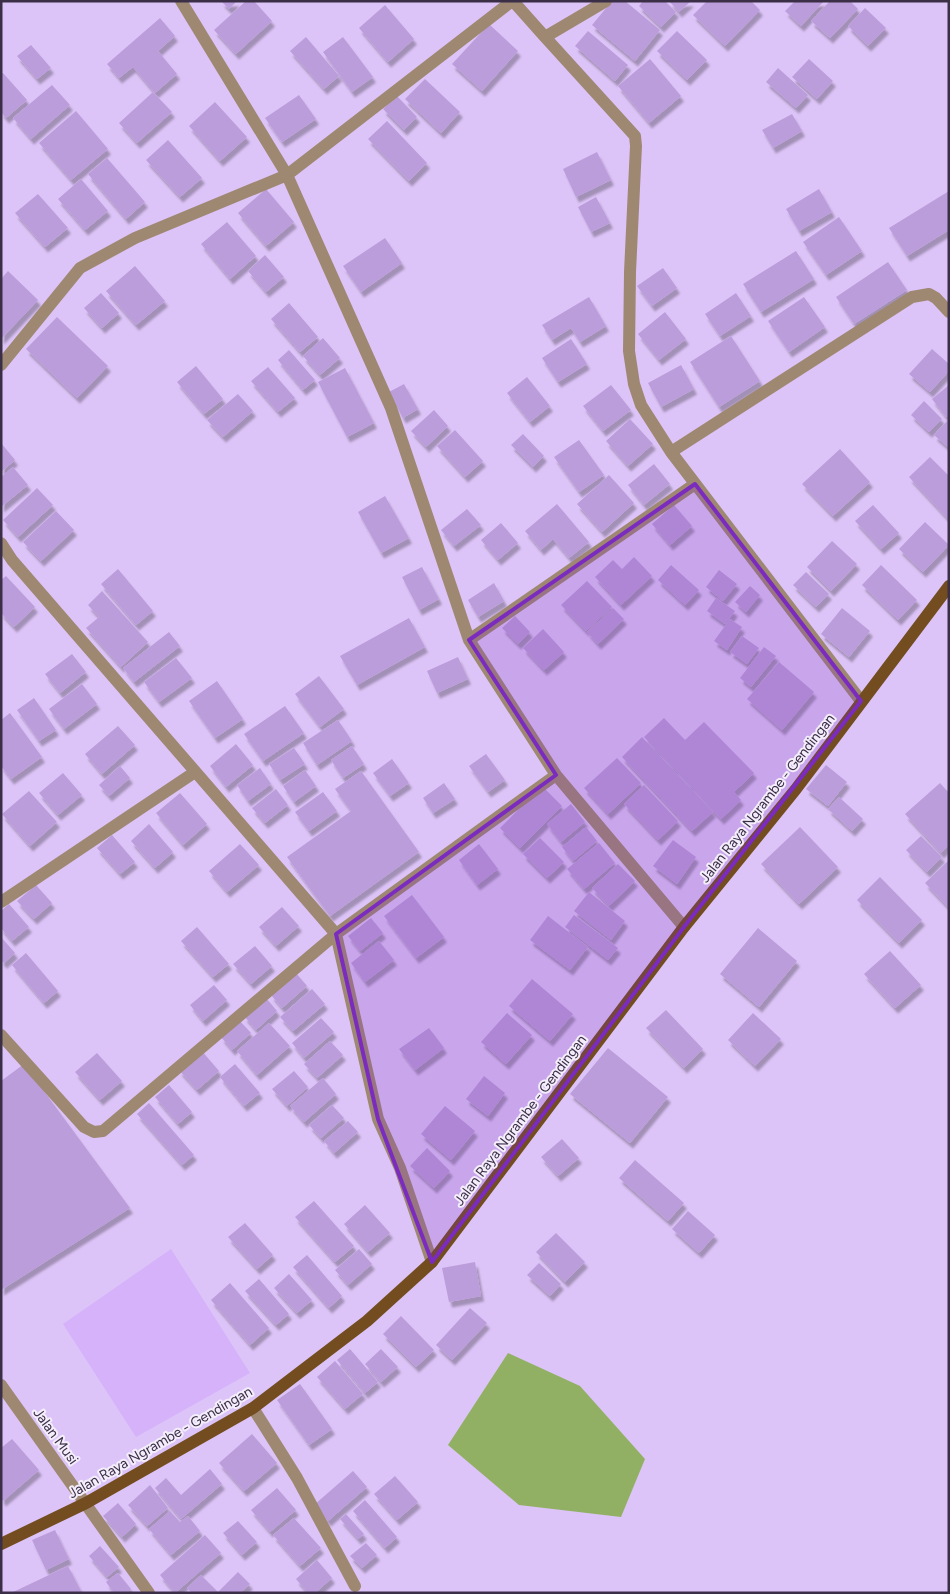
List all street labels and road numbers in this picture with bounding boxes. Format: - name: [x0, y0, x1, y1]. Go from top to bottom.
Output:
- street label: Jalan Raya Ngrambe - Gendingan: [696, 710, 839, 886]
- street label: Jalan Raya Ngrambe - Gendingan: [451, 1031, 590, 1209]
- street label: Jalan Raya Ngrambe - Gendingan: [65, 1383, 255, 1502]
- street label: Jalan Musi: [30, 1405, 82, 1468]

